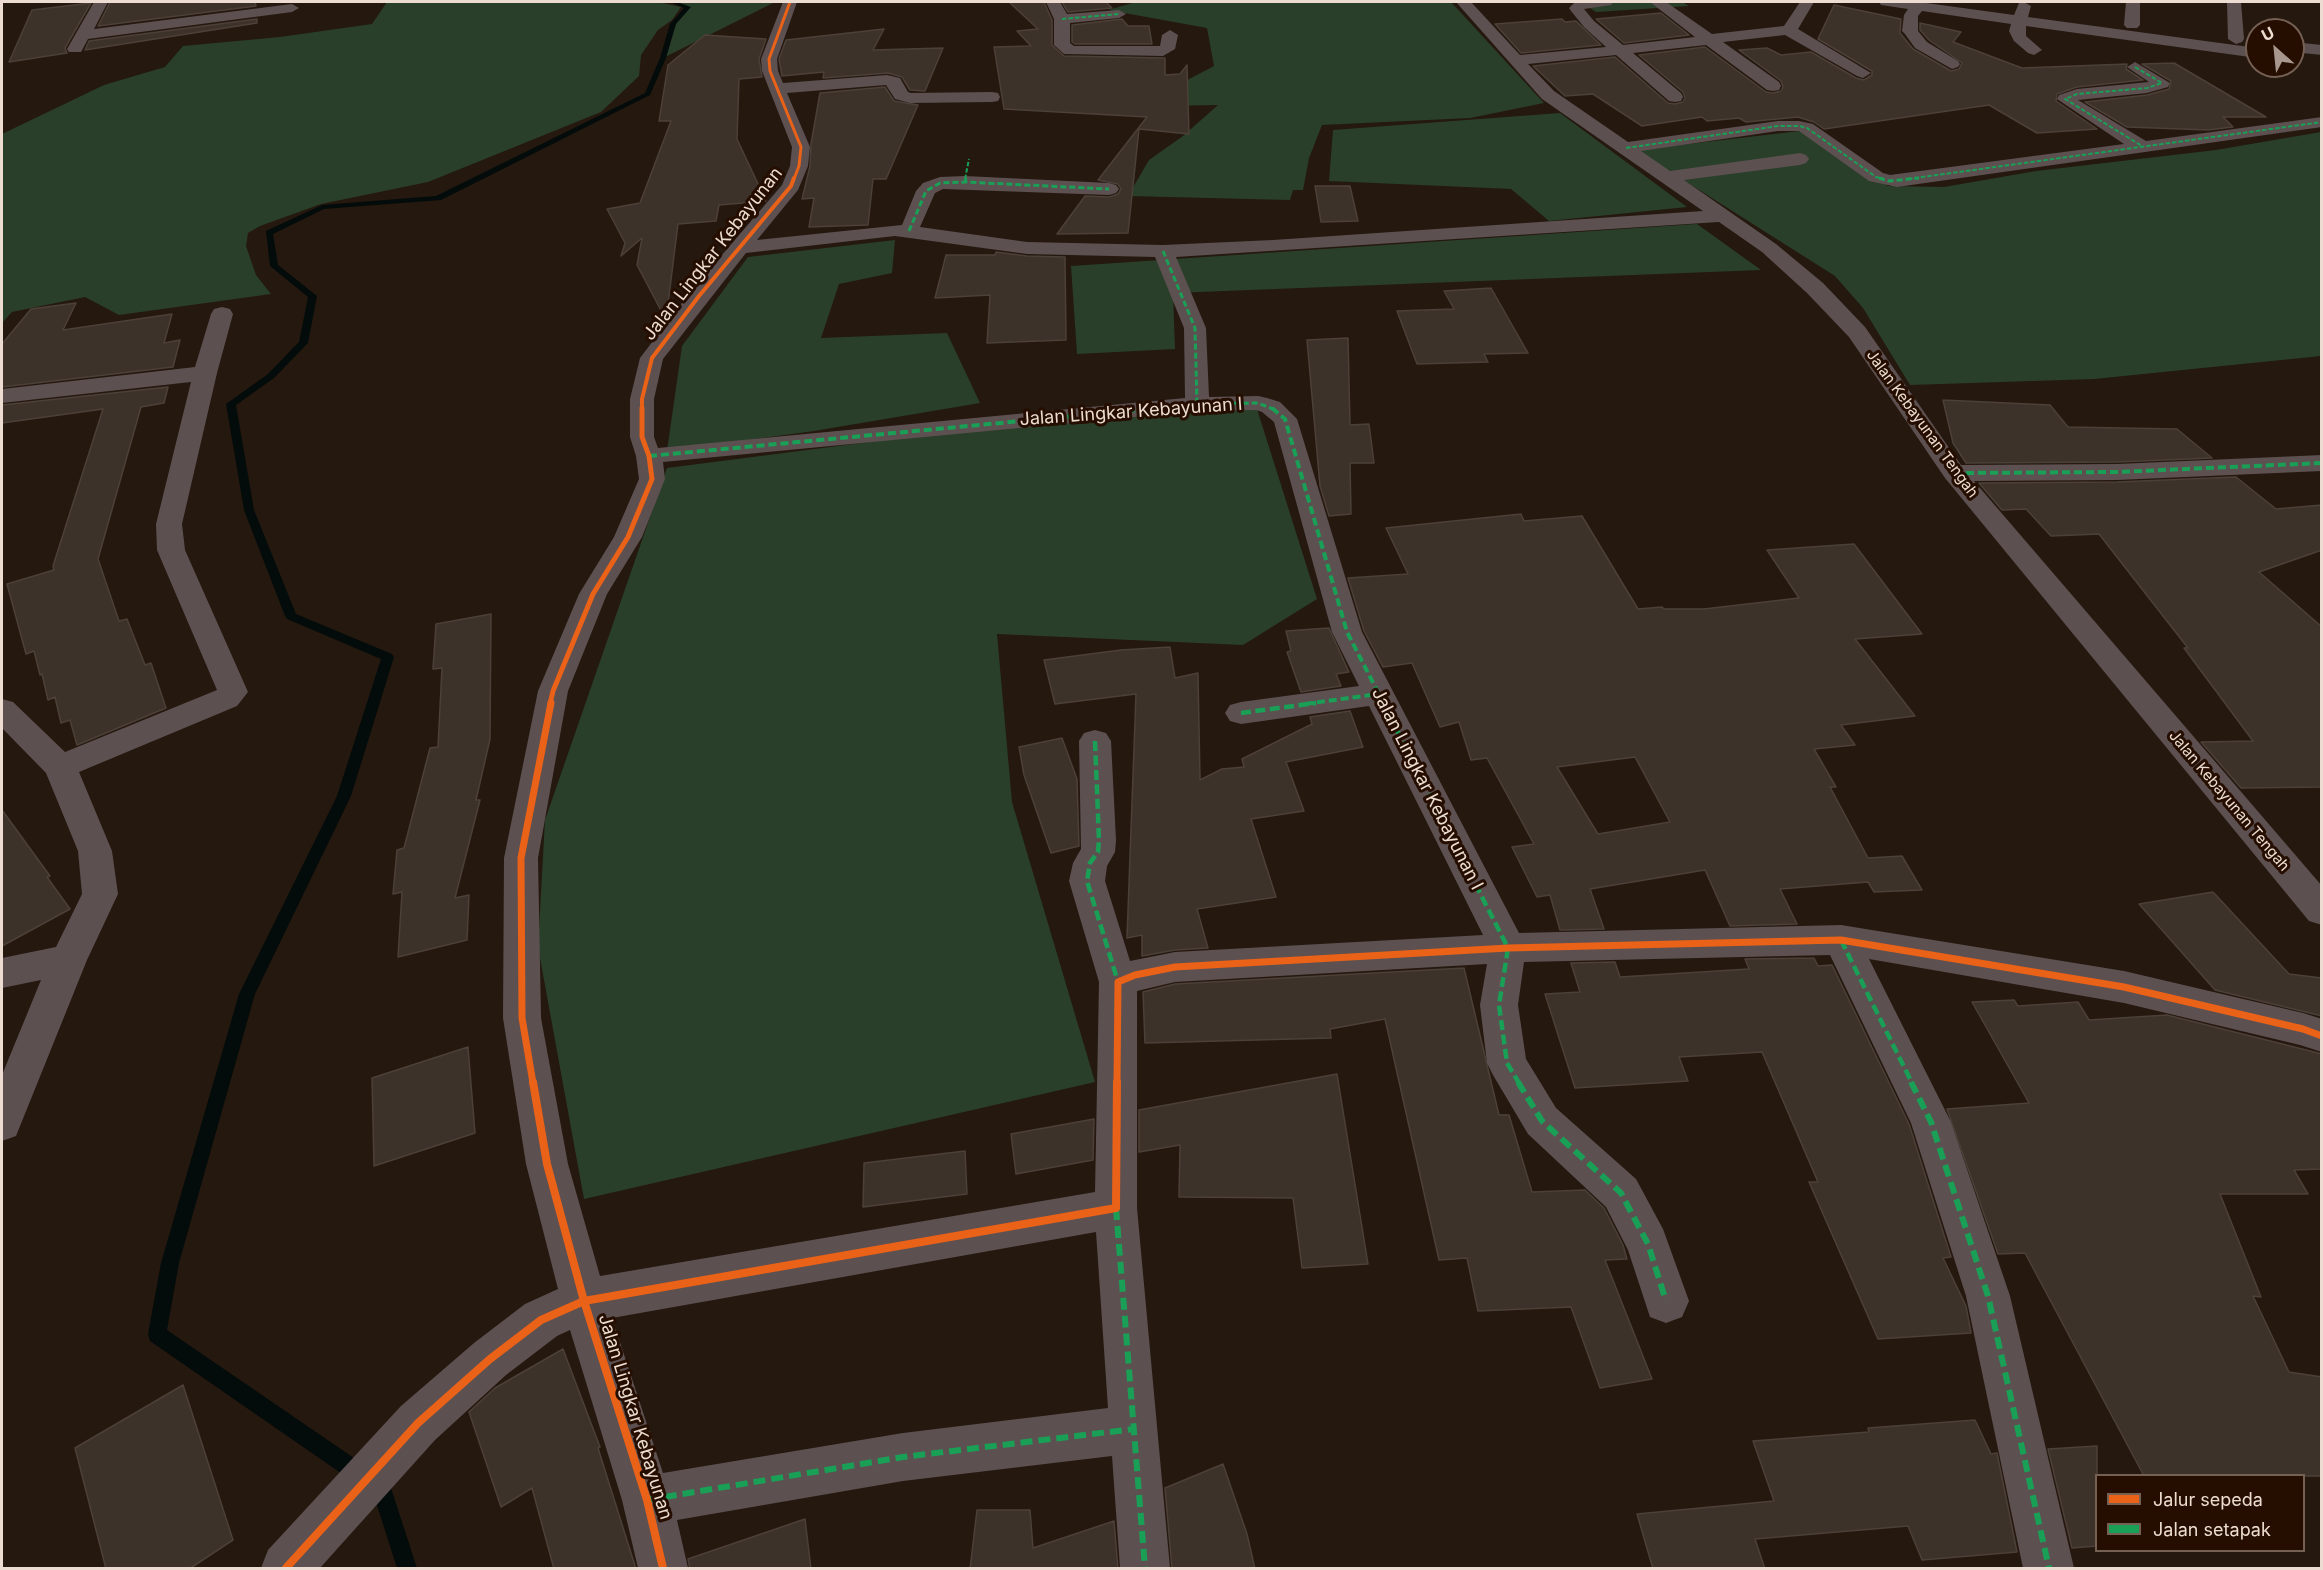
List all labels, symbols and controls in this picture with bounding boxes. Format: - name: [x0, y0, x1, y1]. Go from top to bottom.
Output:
- north arrow: [2245, 18, 2305, 78]
- text: U: [2258, 22, 2277, 45]
- street label: Jalan Lingkar Kebayunan: [639, 163, 787, 345]
- street label: Jalan Kebayunan Tengah: [1862, 347, 1982, 501]
- street label: Jalan Lingkar Kebayunan I: [1019, 393, 1243, 431]
- street label: Jalan Lingkar Kebayunan I: [1367, 685, 1487, 893]
- street label: Jalan Kebayunan Tengah: [2165, 727, 2293, 875]
- street label: Jalan Lingkar Kebayunan: [593, 1312, 677, 1522]
- legend: [2095, 1474, 2305, 1552]
- text: Jalur sepeda: [2153, 1489, 2263, 1510]
- text: Jalan setapak: [2153, 1519, 2271, 1540]

